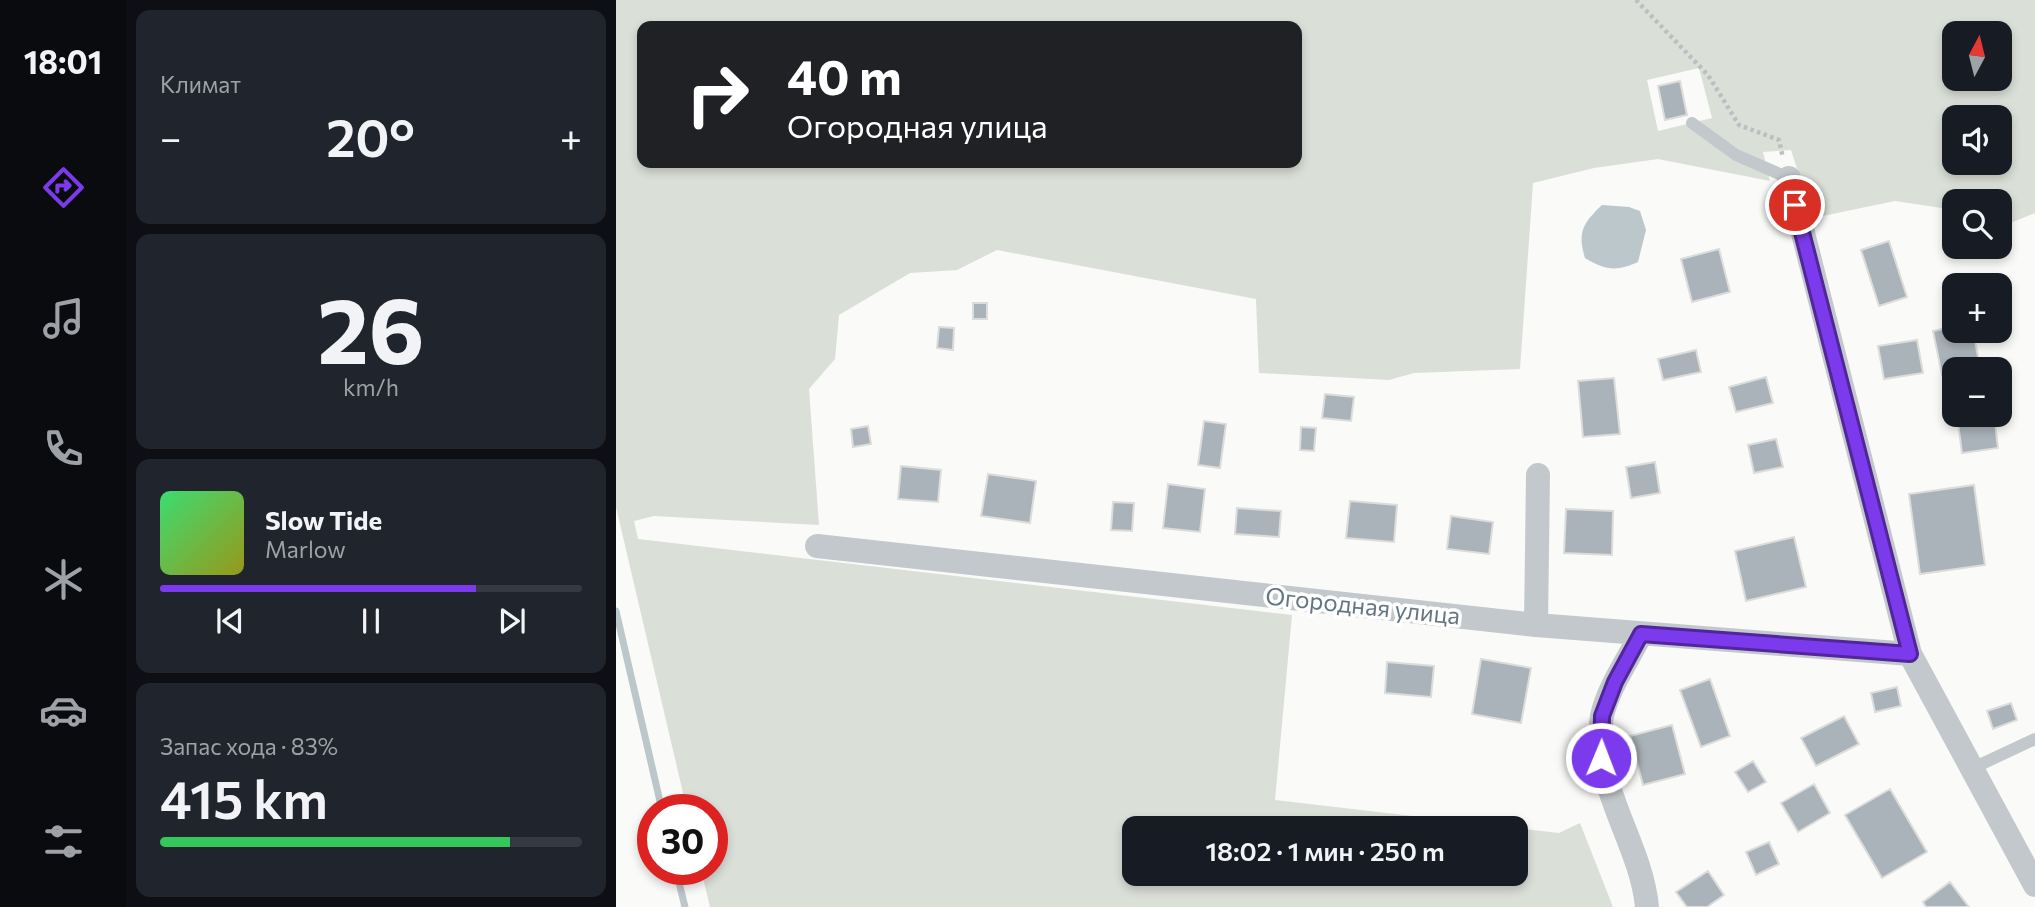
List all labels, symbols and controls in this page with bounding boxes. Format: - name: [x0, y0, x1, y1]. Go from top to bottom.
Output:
- north arrow: [1942, 21, 2012, 91]
- map controls: [1942, 21, 2012, 427]
- text: 18:01: [24, 41, 102, 81]
- text: 40 m: [787, 45, 902, 105]
- icon: right: [672, 49, 763, 140]
- text: Климат: [160, 70, 241, 98]
- text: 20°: [326, 104, 415, 168]
- text: Огородная улица: [787, 105, 1048, 145]
- button: sound: [1942, 105, 2012, 175]
- text: −: [160, 113, 182, 160]
- text: +: [560, 113, 582, 160]
- icon: directions: [39, 163, 88, 212]
- pin: [1765, 175, 1825, 235]
- icon: arrive: [1776, 186, 1814, 224]
- button: search: [1942, 189, 2012, 259]
- text: 26: [317, 271, 425, 383]
- button: +: [1942, 273, 2012, 343]
- icon: music: [39, 294, 88, 343]
- button: −: [1942, 357, 2012, 427]
- text: km/h: [343, 373, 399, 401]
- icon: phone: [39, 424, 88, 473]
- text: Slow Tide: [265, 504, 382, 535]
- text: Marlow: [265, 535, 346, 563]
- icon: climate: [39, 555, 88, 604]
- street label: Огородная улица: [1264, 580, 1462, 630]
- icon: previous: [211, 602, 249, 640]
- icon: pause: [352, 602, 390, 640]
- icon: next: [493, 602, 531, 640]
- icon: car: [39, 686, 88, 735]
- position arrow: [1564, 721, 1638, 795]
- text: Запас хода · 83%: [160, 732, 338, 760]
- text: 415 km: [160, 766, 328, 830]
- speed limit sign: 30: [637, 794, 728, 885]
- icon: filters: [39, 817, 88, 866]
- text: 18:02 · 1 мин · 250 m: [1205, 835, 1445, 866]

